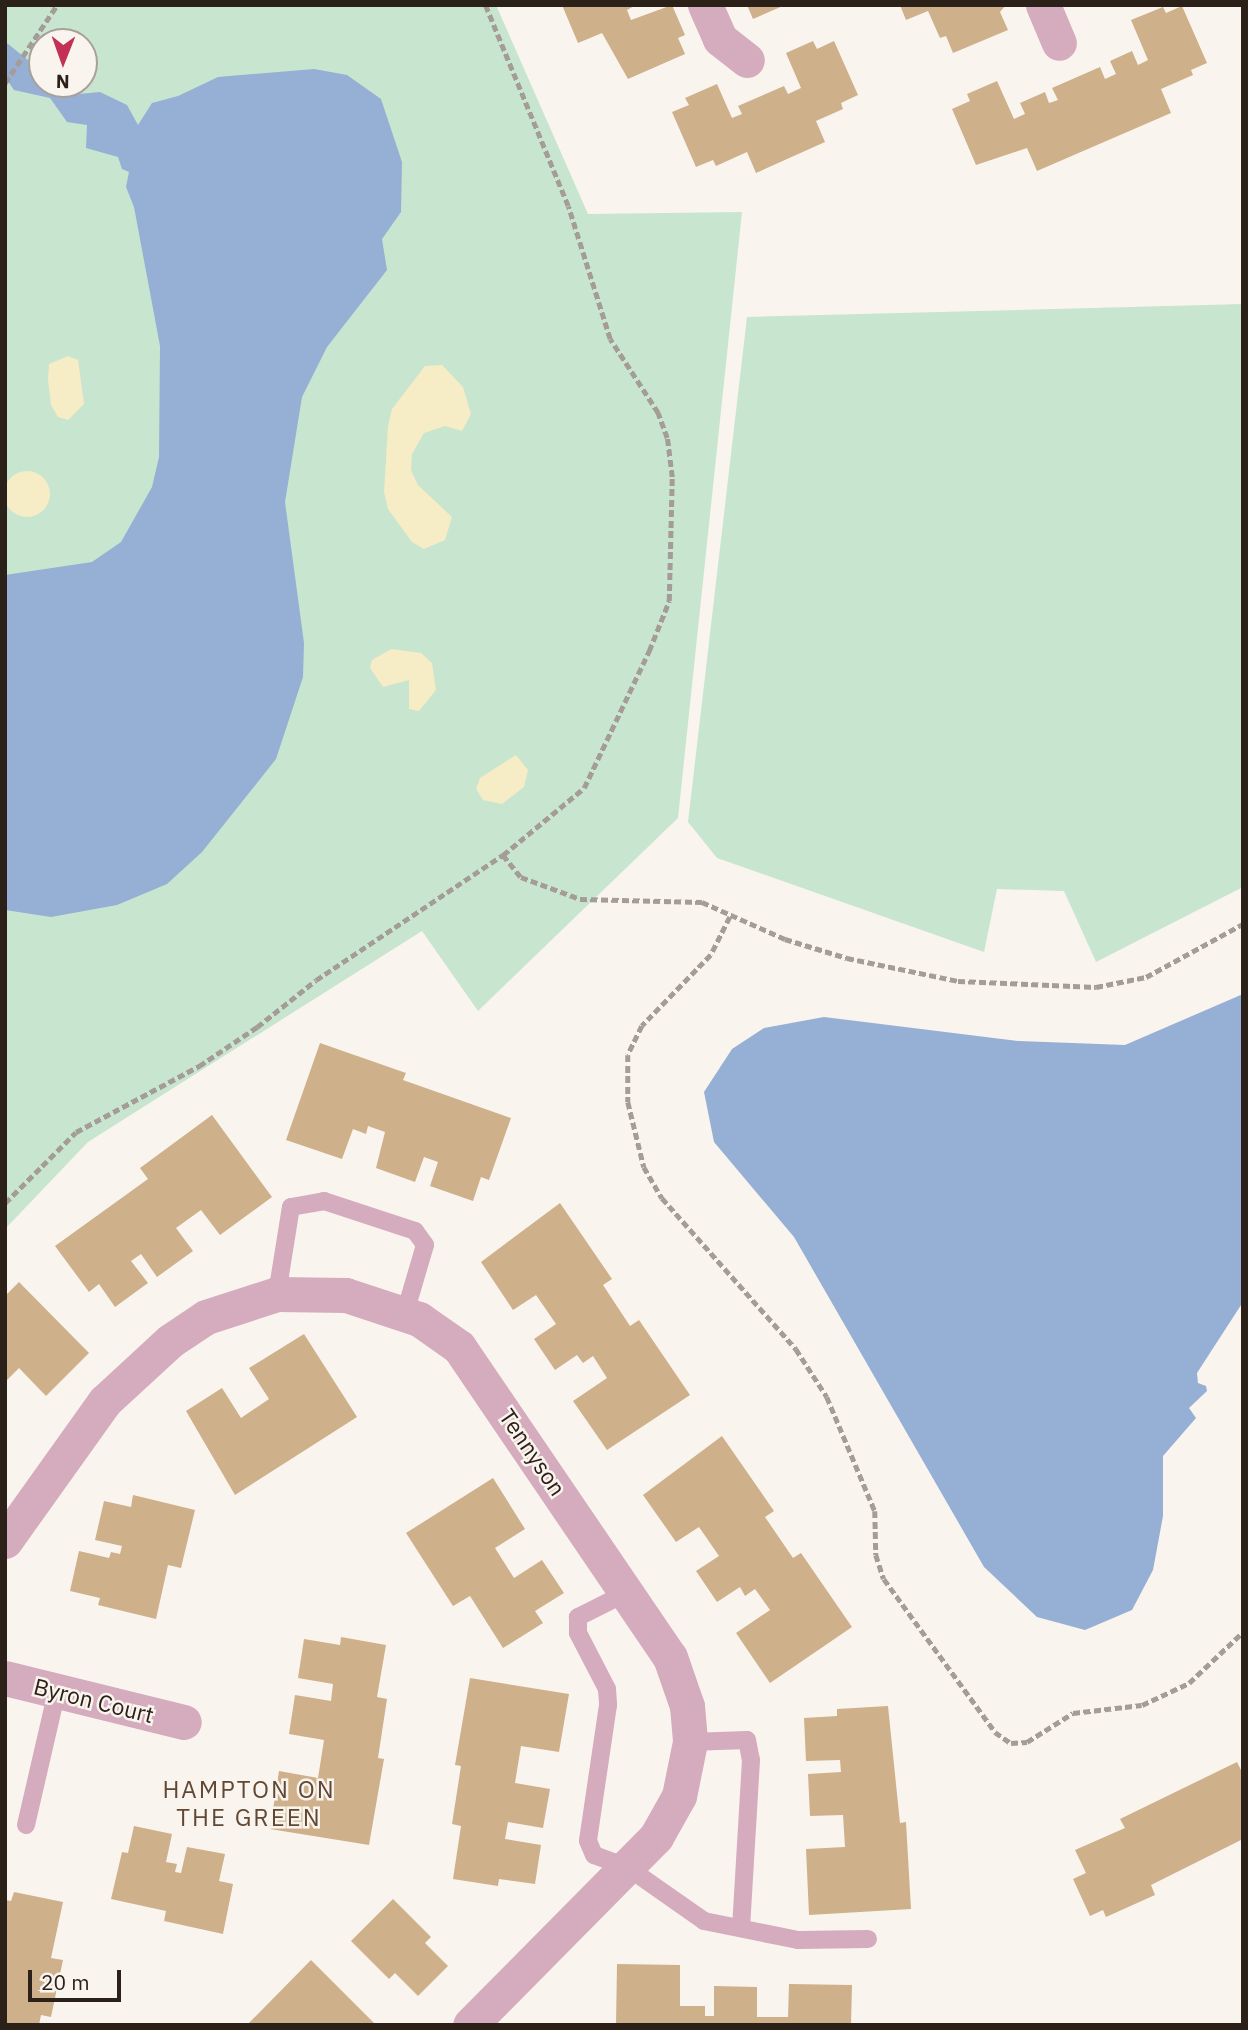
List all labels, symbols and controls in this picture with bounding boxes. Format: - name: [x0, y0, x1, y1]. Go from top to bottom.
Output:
- north arrow: [28, 28, 98, 98]
- text: N: [56, 70, 70, 94]
- street label: Tennyson: [494, 1403, 572, 1501]
- street label: Byron Court: [31, 1672, 157, 1728]
- district label: HAMPTON ON THE GREEN: [164, 1776, 334, 1832]
- scale bar: [32, 1956, 124, 2000]
- text: 20 m: [41, 1968, 90, 1996]

